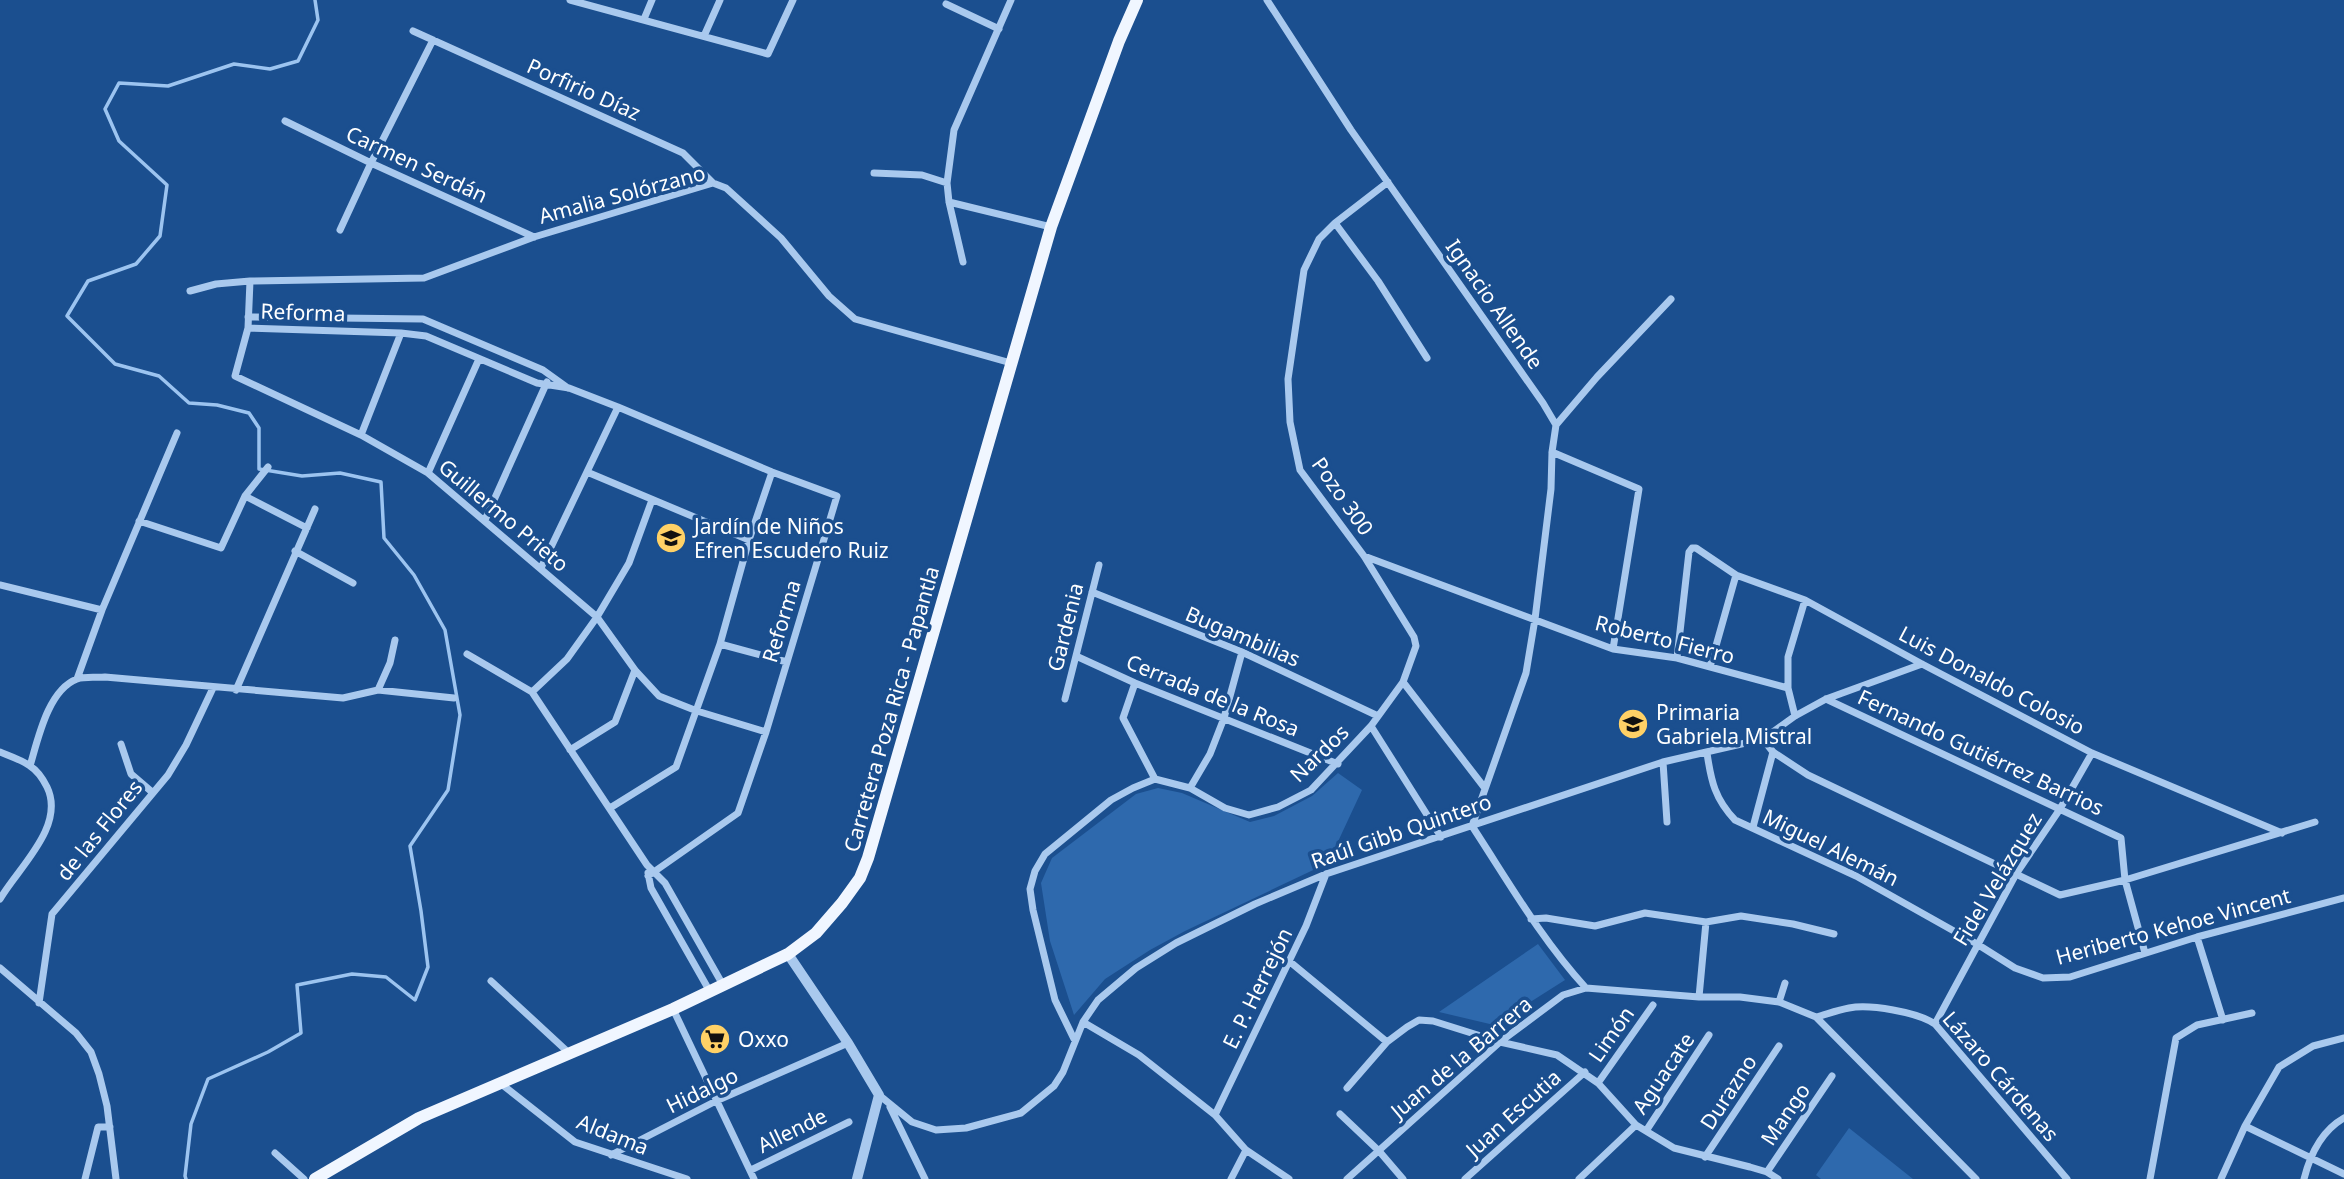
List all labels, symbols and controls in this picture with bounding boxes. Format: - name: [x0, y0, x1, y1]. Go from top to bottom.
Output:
- street label: Porfirio Díaz: [523, 52, 645, 127]
- street label: Carmen Serdán: [342, 119, 492, 209]
- street label: Amalia Solórzano: [536, 158, 708, 230]
- street label: Ignacio Allende: [1440, 234, 1550, 374]
- street label: Reforma: [260, 297, 346, 327]
- street label: Pozo 300: [1306, 451, 1380, 541]
- street label: Guillermo Prieto: [433, 452, 575, 578]
- place label: Jardín de Niños Efren Escudero Ruiz: [692, 512, 889, 564]
- school or university icon: Jardín de Niños Efren Escudero Ruiz: [654, 521, 688, 555]
- street label: Carretera Poza Rica - Papantla: [837, 563, 945, 855]
- street label: Reforma: [755, 576, 807, 666]
- street label: Gardenia: [1040, 580, 1090, 674]
- street label: Bugambilias: [1181, 599, 1305, 673]
- street label: Roberto Fierro: [1592, 608, 1738, 670]
- street label: Luis Donaldo Colosio: [1894, 619, 2090, 741]
- street label: Cerrada de la Rosa: [1122, 647, 1304, 743]
- street label: Fernando Gutiérrez Barrios: [1854, 683, 2108, 821]
- place label: Primaria Gabriela Mistral: [1656, 698, 1812, 750]
- school or university icon: Primaria Gabriela Mistral: [1616, 707, 1650, 741]
- street label: Nardos: [1283, 718, 1355, 788]
- street label: de las Flores: [50, 774, 148, 886]
- street label: Raúl Gibb Quintero: [1307, 787, 1495, 875]
- street label: Miguel Alemán: [1758, 802, 1904, 892]
- street label: Fidel Velázquez: [1946, 807, 2048, 951]
- street label: Heriberto Kehoe Vincent: [2053, 881, 2294, 971]
- street label: E. P. Herrejón: [1216, 923, 1298, 1053]
- street label: Juan de la Barrera: [1383, 990, 1537, 1126]
- street label: Limón: [1582, 1001, 1640, 1067]
- street label: Lázaro Cárdenas: [1937, 1005, 2065, 1147]
- supermarket icon: Oxxo: [698, 1022, 732, 1056]
- place label: Oxxo: [738, 1025, 789, 1053]
- street label: Aguacate: [1626, 1027, 1700, 1119]
- street label: Durazno: [1693, 1049, 1763, 1135]
- street label: Hidalgo: [661, 1061, 743, 1119]
- street label: Juan Escutia: [1458, 1063, 1566, 1164]
- street label: Mango: [1754, 1077, 1816, 1151]
- street label: Allende: [753, 1101, 831, 1159]
- street label: Aldama: [573, 1107, 653, 1161]

